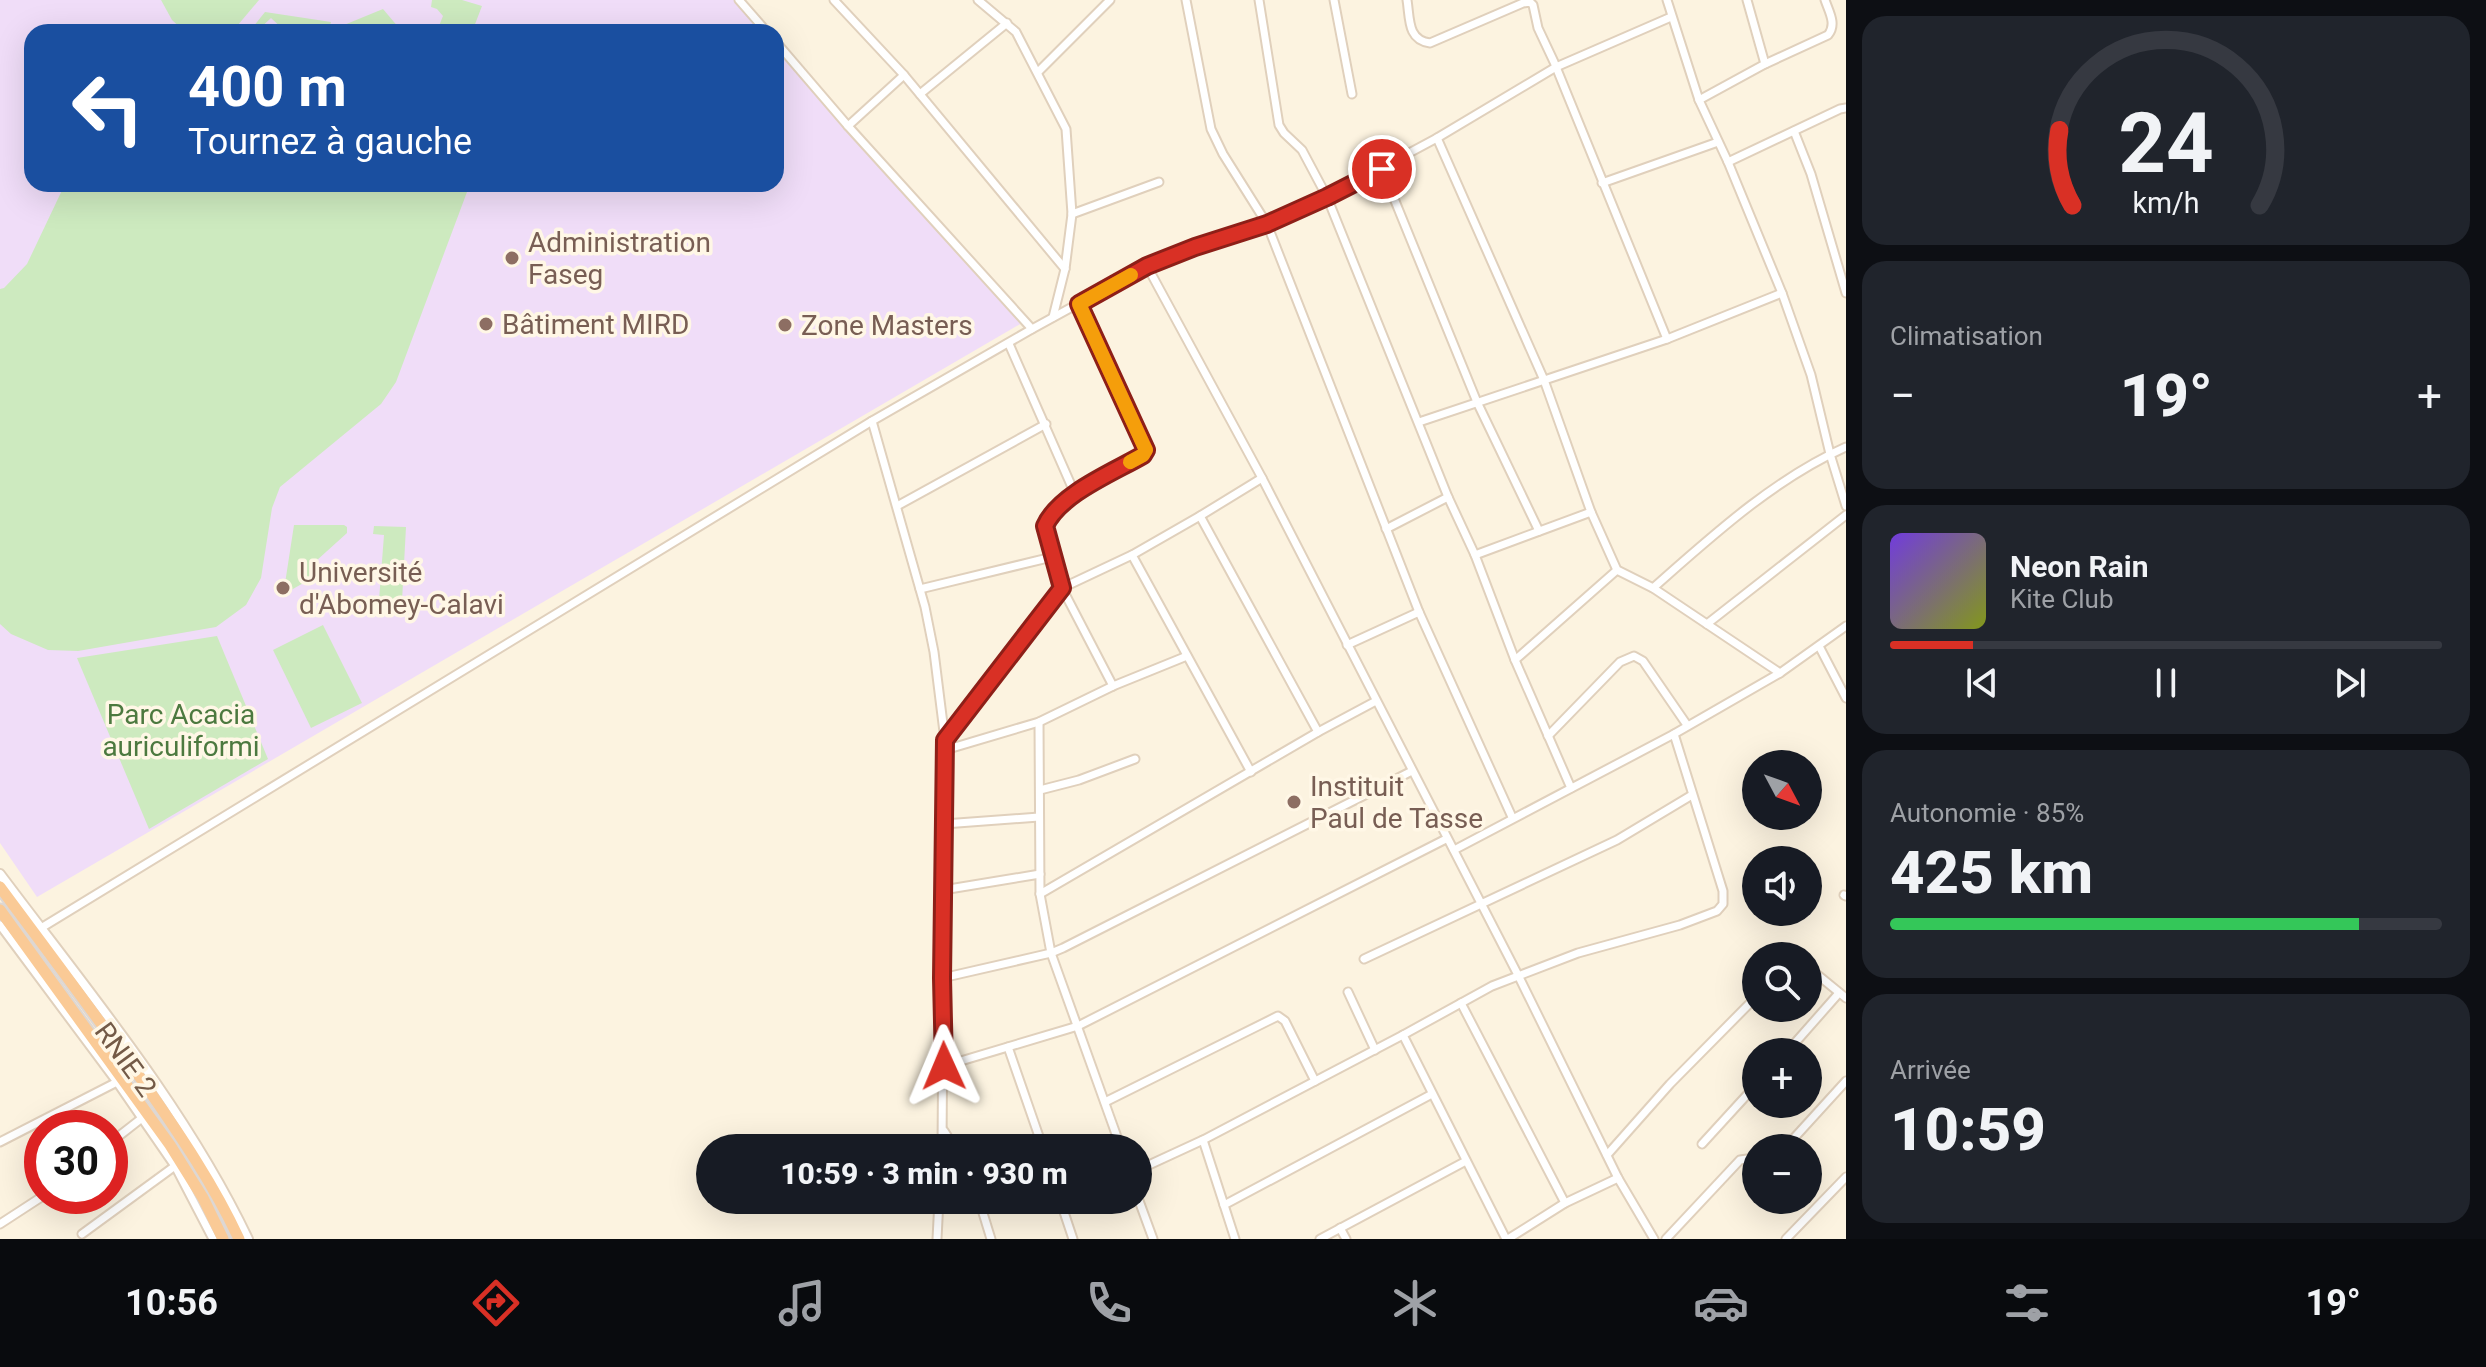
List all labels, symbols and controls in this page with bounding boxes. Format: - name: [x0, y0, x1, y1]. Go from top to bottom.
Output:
- text: 400 m: [188, 54, 347, 120]
- icon: left: [56, 56, 160, 160]
- text: 24: [2118, 95, 2214, 192]
- text: Tournez à gauche: [188, 121, 472, 163]
- pin: [1348, 135, 1416, 203]
- icon: arrive: [1360, 147, 1404, 191]
- text: km/h: [2132, 186, 2200, 220]
- place label: Administration Faseg: [528, 226, 711, 291]
- marker: Administration Faseg: [503, 249, 521, 267]
- place label: Bâtiment MIRD: [502, 308, 689, 341]
- place label: Zone Masters: [801, 309, 973, 342]
- marker: Bâtiment MIRD: [477, 315, 495, 333]
- marker: Zone Masters: [776, 316, 794, 334]
- text: Climatisation: [1890, 321, 2043, 351]
- text: 19°: [2120, 360, 2213, 431]
- text: −: [1890, 370, 1915, 422]
- text: +: [2417, 370, 2442, 422]
- text: Neon Rain: [2010, 549, 2149, 584]
- place label: Université d'Abomey-Calavi: [299, 556, 504, 621]
- marker: Université d'Abomey-Calavi: [274, 579, 292, 597]
- text: Kite Club: [2010, 584, 2114, 614]
- icon: previous: [1960, 661, 2004, 705]
- icon: pause: [2144, 661, 2188, 705]
- icon: next: [2328, 661, 2372, 705]
- park label: Parc Acacia auriculiformi: [102, 698, 260, 763]
- north arrow: [1742, 750, 1822, 830]
- map controls: [1742, 750, 1822, 1214]
- place label: Instituit Paul de Tasse: [1310, 770, 1483, 835]
- marker: Instituit Paul de Tasse: [1285, 793, 1303, 811]
- text: Autonomie · 85%: [1890, 798, 2084, 828]
- text: 425 km: [1890, 837, 2093, 908]
- button: sound: [1742, 846, 1822, 926]
- button: search: [1742, 942, 1822, 1022]
- street label: RNIE 2: [88, 1016, 163, 1103]
- position arrow: [902, 1024, 986, 1108]
- button: +: [1742, 1038, 1822, 1118]
- text: Arrivée: [1890, 1055, 1971, 1085]
- text: 10:59: [1890, 1094, 2046, 1165]
- speed limit sign: 30: [24, 1110, 128, 1214]
- button: −: [1742, 1134, 1822, 1214]
- text: 10:59 · 3 min · 930 m: [780, 1156, 1068, 1191]
- icon: directions: [468, 1275, 524, 1331]
- icon: music: [774, 1275, 830, 1331]
- icon: phone: [1081, 1275, 1137, 1331]
- icon: climate: [1387, 1275, 1443, 1331]
- icon: car: [1693, 1275, 1749, 1331]
- icon: filters: [1999, 1275, 2055, 1331]
- text: 10:56: [125, 1282, 218, 1324]
- text: 19°: [2306, 1282, 2361, 1324]

